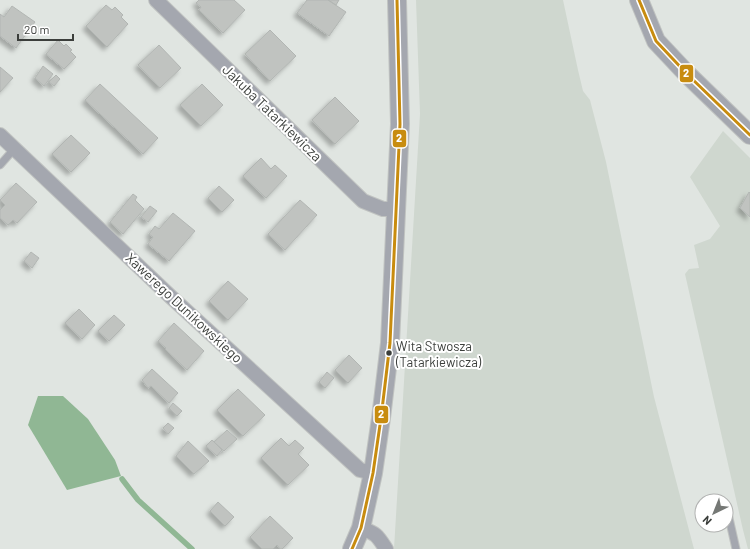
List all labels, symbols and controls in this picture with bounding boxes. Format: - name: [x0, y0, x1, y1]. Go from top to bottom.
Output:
- scale bar: [18, 16, 73, 42]
- text: 20 m: [24, 22, 50, 36]
- street label: Jakuba Tatarkiewicza: [219, 61, 326, 165]
- line badge: 2: [679, 64, 694, 83]
- text: 2: [683, 66, 689, 79]
- line badge: 2: [392, 129, 407, 148]
- text: 2: [396, 131, 402, 144]
- street label: Xawerego Dunikowskiego: [122, 249, 246, 366]
- place label: Wita Stwosza (Tatarkiewicza): [395, 338, 482, 370]
- marker: Wita Stwosza (Tatarkiewicza): [384, 348, 394, 358]
- line badge: 2: [374, 405, 389, 424]
- text: 2: [378, 407, 384, 420]
- north arrow: [694, 493, 734, 533]
- text: N: [700, 513, 714, 528]

